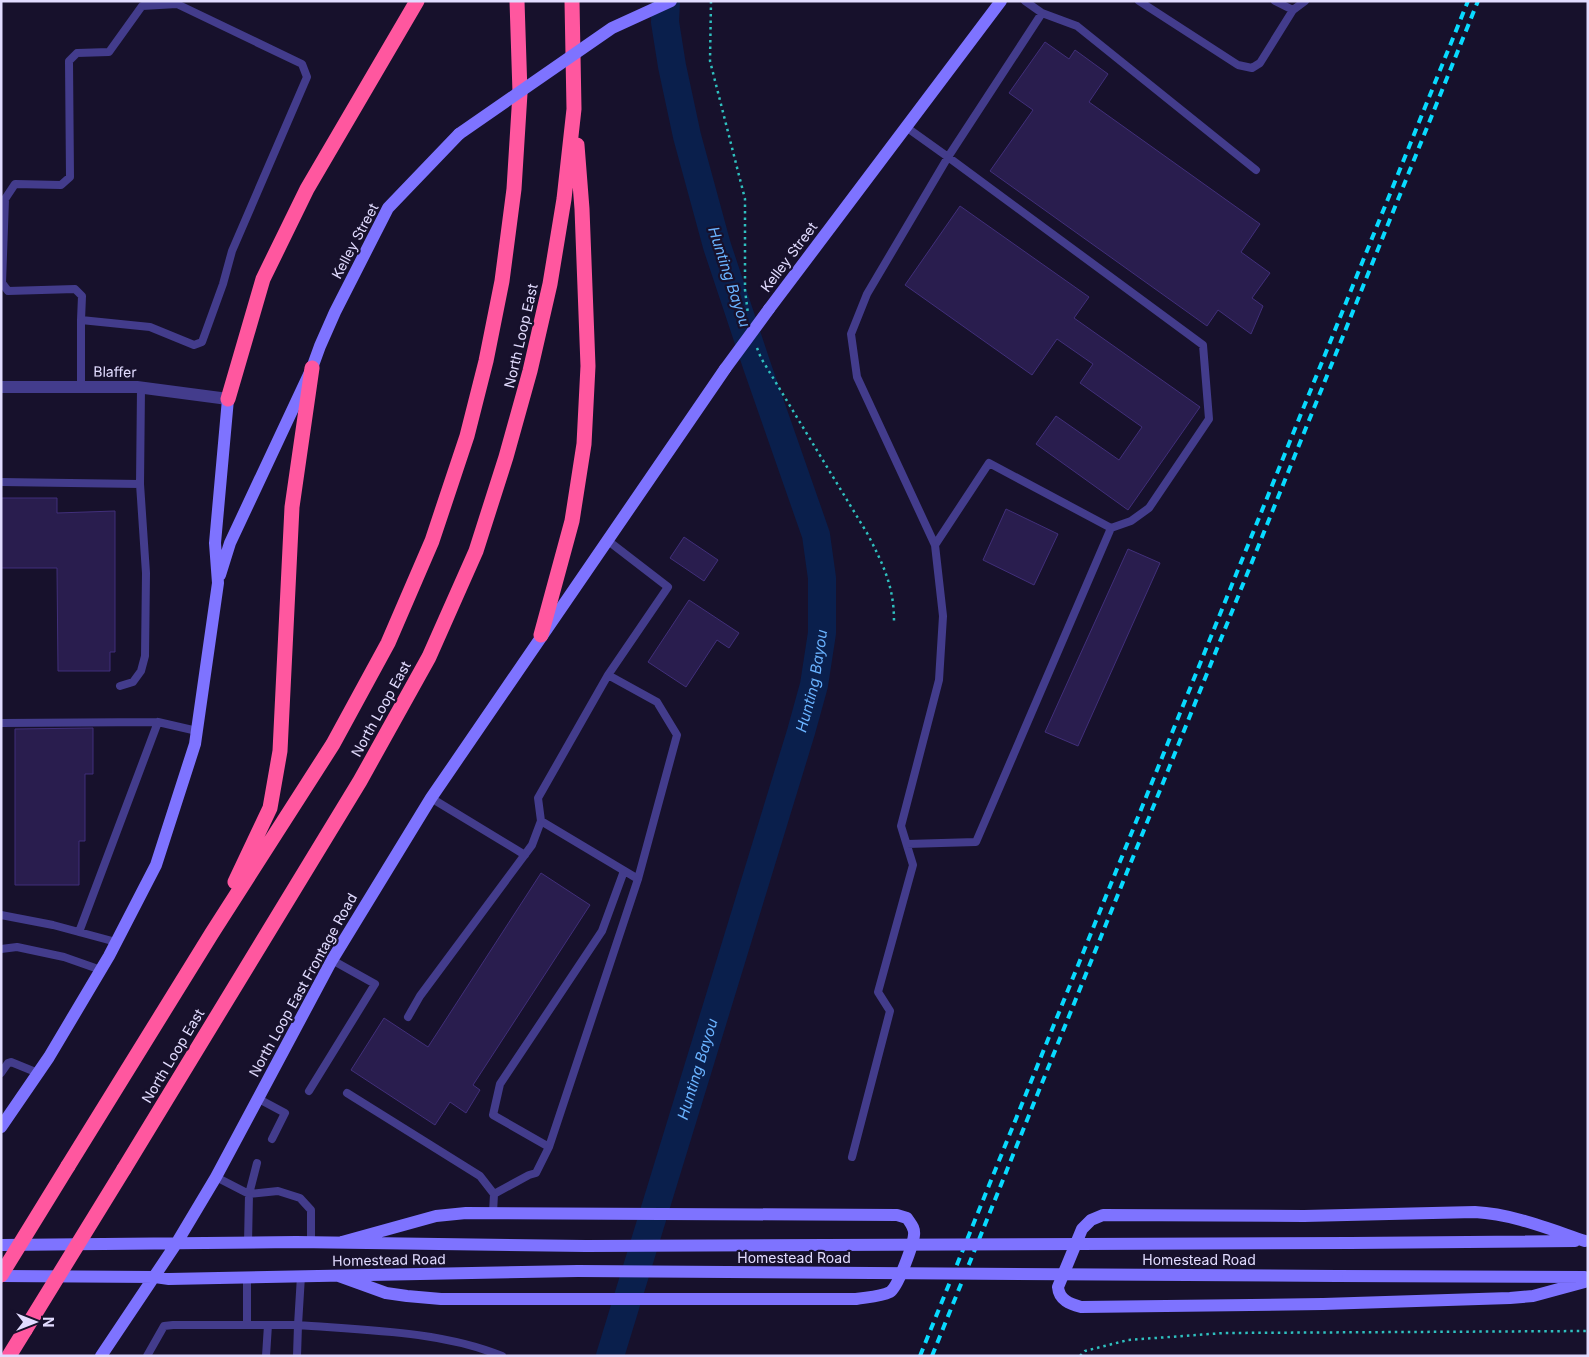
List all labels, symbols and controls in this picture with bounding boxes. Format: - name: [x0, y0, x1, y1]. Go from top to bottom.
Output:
- street label: Kelley Street: [328, 200, 382, 281]
- street label: Kelley Street: [757, 218, 821, 295]
- water label: Hunting Bayou: [704, 224, 755, 330]
- street label: North Loop East: [500, 282, 541, 390]
- street label: Blaffer: [93, 363, 137, 380]
- water label: Hunting Bayou: [791, 628, 831, 734]
- street label: North Loop East: [347, 658, 414, 760]
- street label: North Loop East Frontage Road: [245, 890, 360, 1079]
- street label: North Loop East: [138, 1005, 208, 1106]
- water label: Hunting Bayou: [673, 1016, 722, 1122]
- street label: Homestead Road: [737, 1249, 851, 1266]
- street label: Homestead Road: [332, 1250, 446, 1269]
- street label: Homestead Road: [1142, 1251, 1256, 1268]
- north arrow: [10, 1297, 60, 1347]
- text: N: [40, 1317, 57, 1327]

